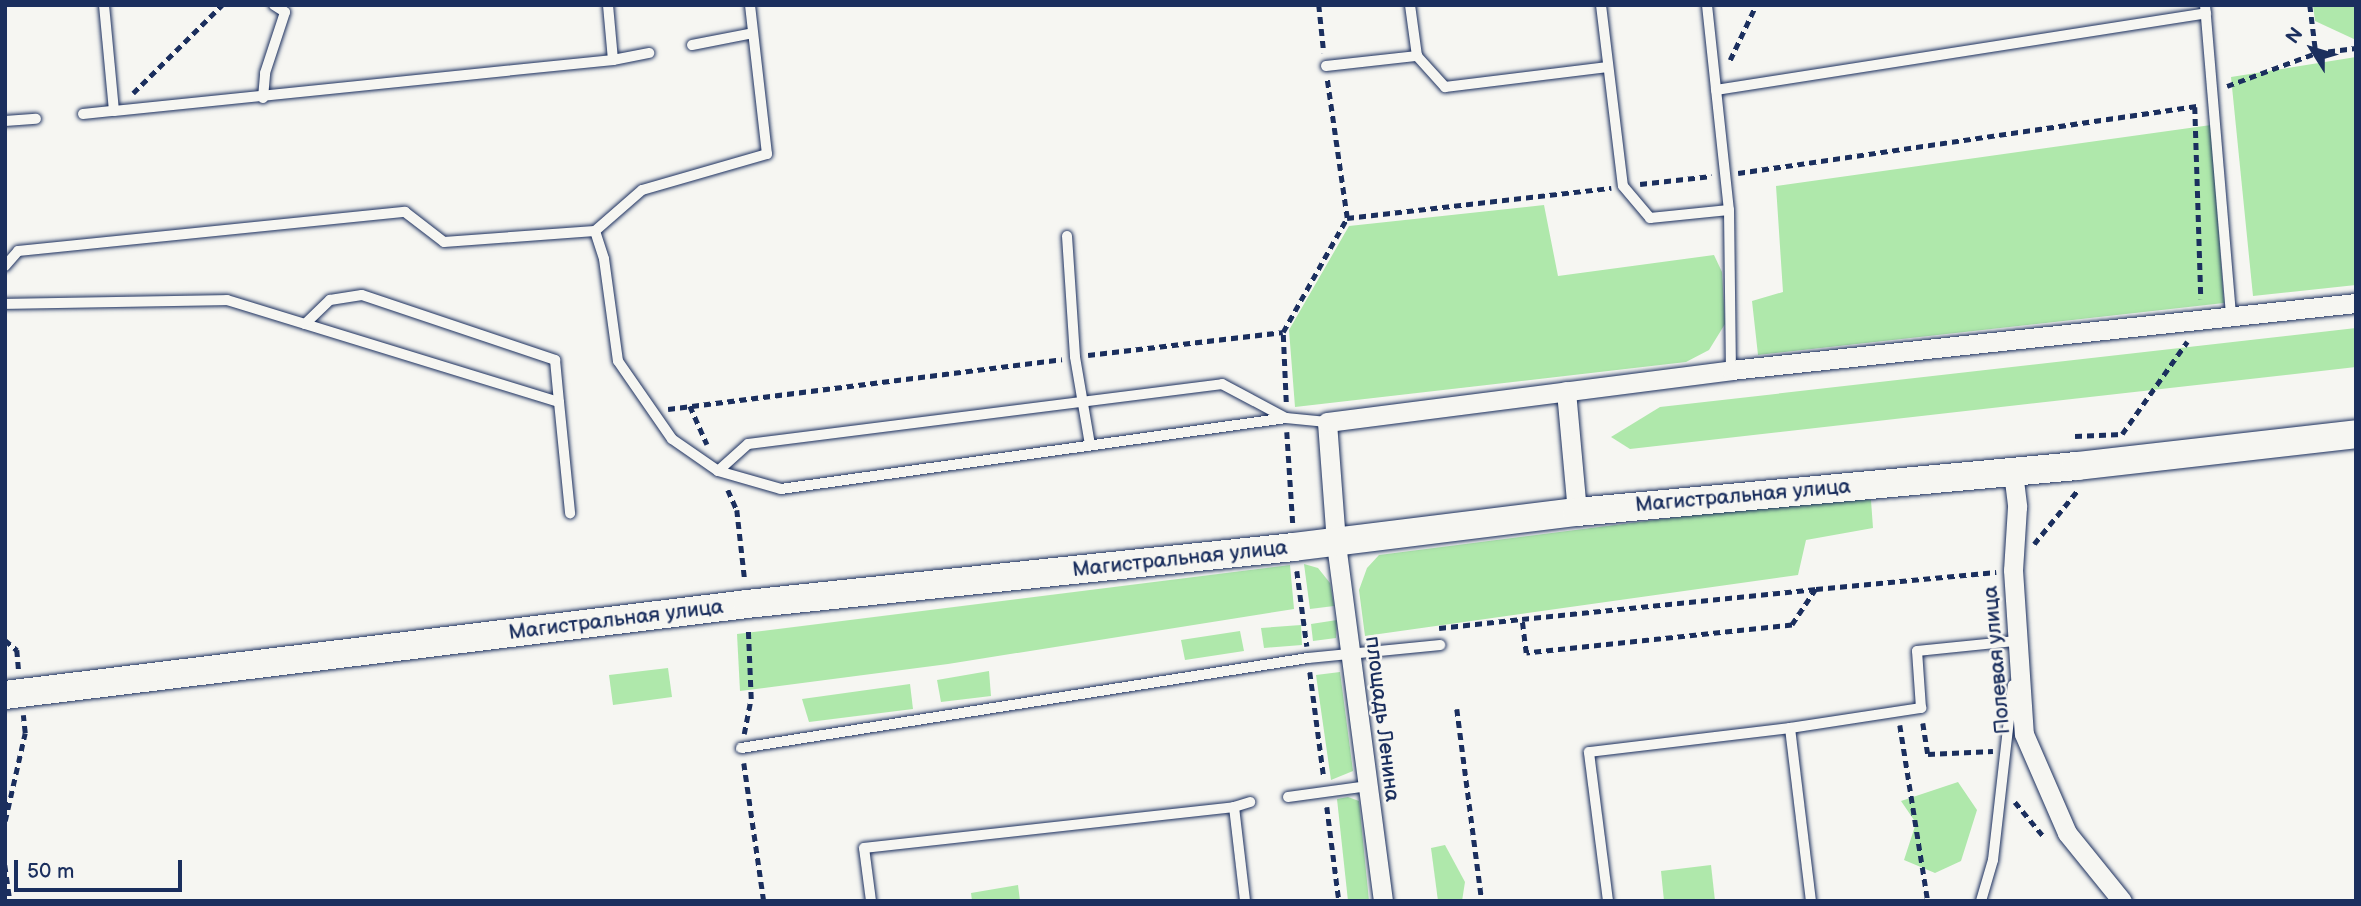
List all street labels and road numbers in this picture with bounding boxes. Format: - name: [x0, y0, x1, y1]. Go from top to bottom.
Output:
- street label: Магистральная улица: [1634, 474, 1852, 518]
- street label: Магистральная улица: [1071, 535, 1289, 583]
- street label: Полевая улица: [1978, 585, 2016, 735]
- street label: Магистральная улица: [507, 594, 725, 646]
- street label: площадь Ленина: [1359, 635, 1405, 803]

